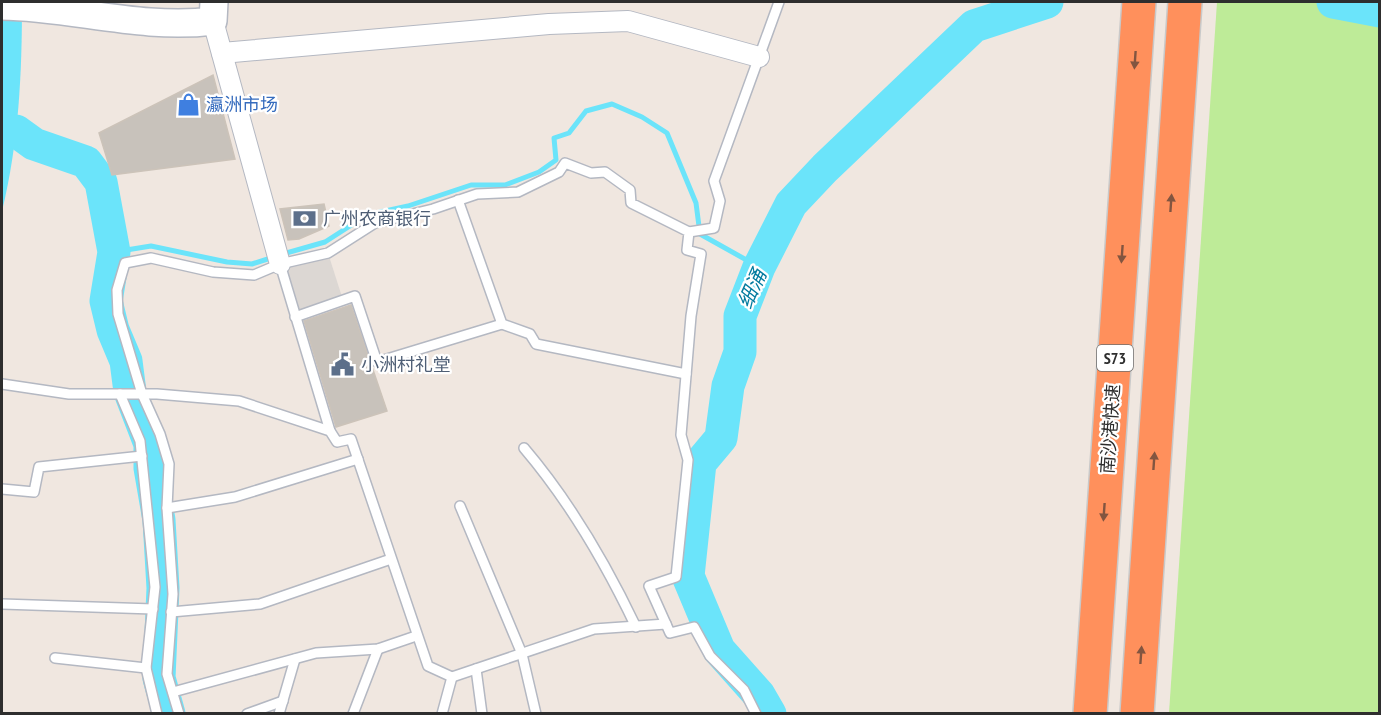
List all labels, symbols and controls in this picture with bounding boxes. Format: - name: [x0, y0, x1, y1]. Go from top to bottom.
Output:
- one-way arrow: [1130, 50, 1140, 69]
- shop icon: 瀛洲市场: [175, 91, 201, 117]
- place label: 瀛洲市场: [206, 93, 278, 116]
- one-way arrow: [1167, 194, 1176, 213]
- bank icon: 广州农商银行: [292, 205, 318, 231]
- place label: 广州农商银行: [323, 207, 431, 230]
- one-way arrow: [1117, 245, 1126, 264]
- water label: 细涌: [732, 264, 773, 313]
- road number: S73: [1097, 345, 1133, 371]
- public building icon: 小洲村礼堂: [330, 351, 356, 377]
- place label: 小洲村礼堂: [361, 353, 451, 376]
- street label: 南沙港快速: [1095, 383, 1125, 475]
- one-way arrow: [1149, 451, 1159, 470]
- one-way arrow: [1099, 502, 1109, 521]
- one-way arrow: [1136, 646, 1145, 665]

